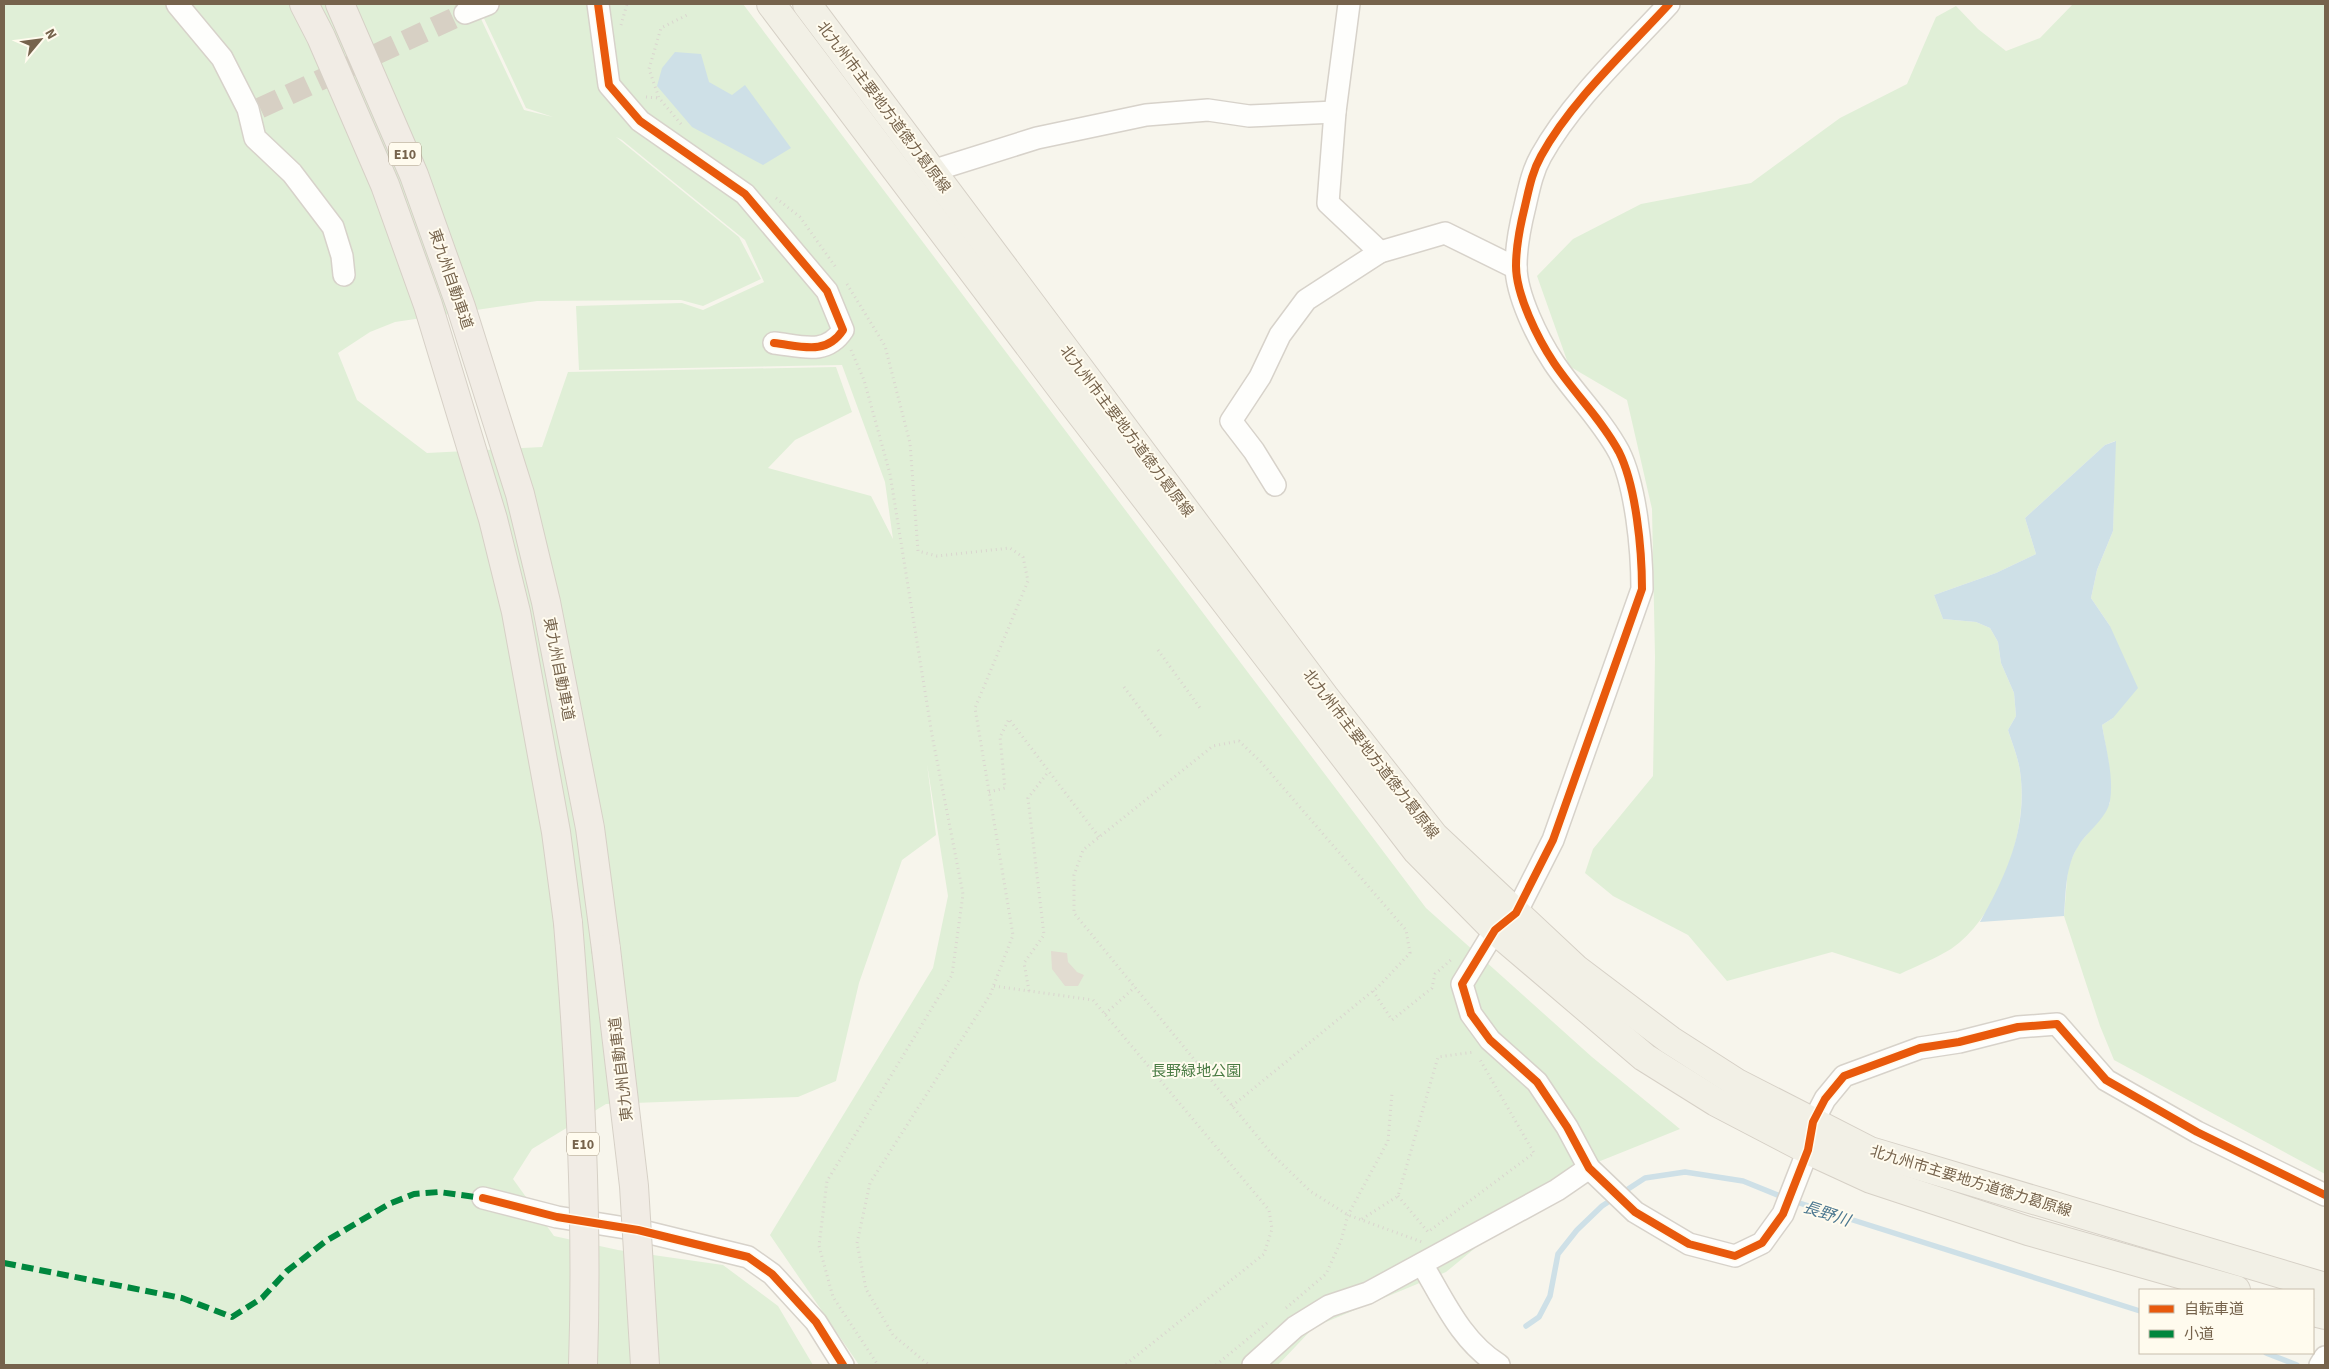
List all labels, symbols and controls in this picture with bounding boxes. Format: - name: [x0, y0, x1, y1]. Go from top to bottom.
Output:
- north arrow: [15, 15, 65, 65]
- street label: 北九州市主要地方道徳力葛原線: [812, 17, 955, 197]
- text: N: [39, 25, 61, 43]
- road number: E10: [389, 142, 421, 166]
- street label: 東九州自動車道: [424, 226, 478, 332]
- street label: 北九州市主要地方道徳力葛原線: [1055, 341, 1198, 521]
- street label: 東九州自動車道: [538, 616, 579, 723]
- street label: 北九州市主要地方道徳力葛原線: [1298, 665, 1444, 844]
- street label: 東九州自動車道: [605, 1016, 638, 1122]
- park label: 長野緑地公園: [1151, 1061, 1241, 1082]
- road number: E10: [567, 1132, 599, 1156]
- street label: 北九州市主要地方道徳力葛原線: [1867, 1141, 2074, 1222]
- water label: 長野川: [1800, 1196, 1855, 1232]
- legend: [2139, 1289, 2314, 1354]
- text: 自転車道: [2184, 1299, 2244, 1320]
- text: 小道: [2184, 1324, 2214, 1345]

